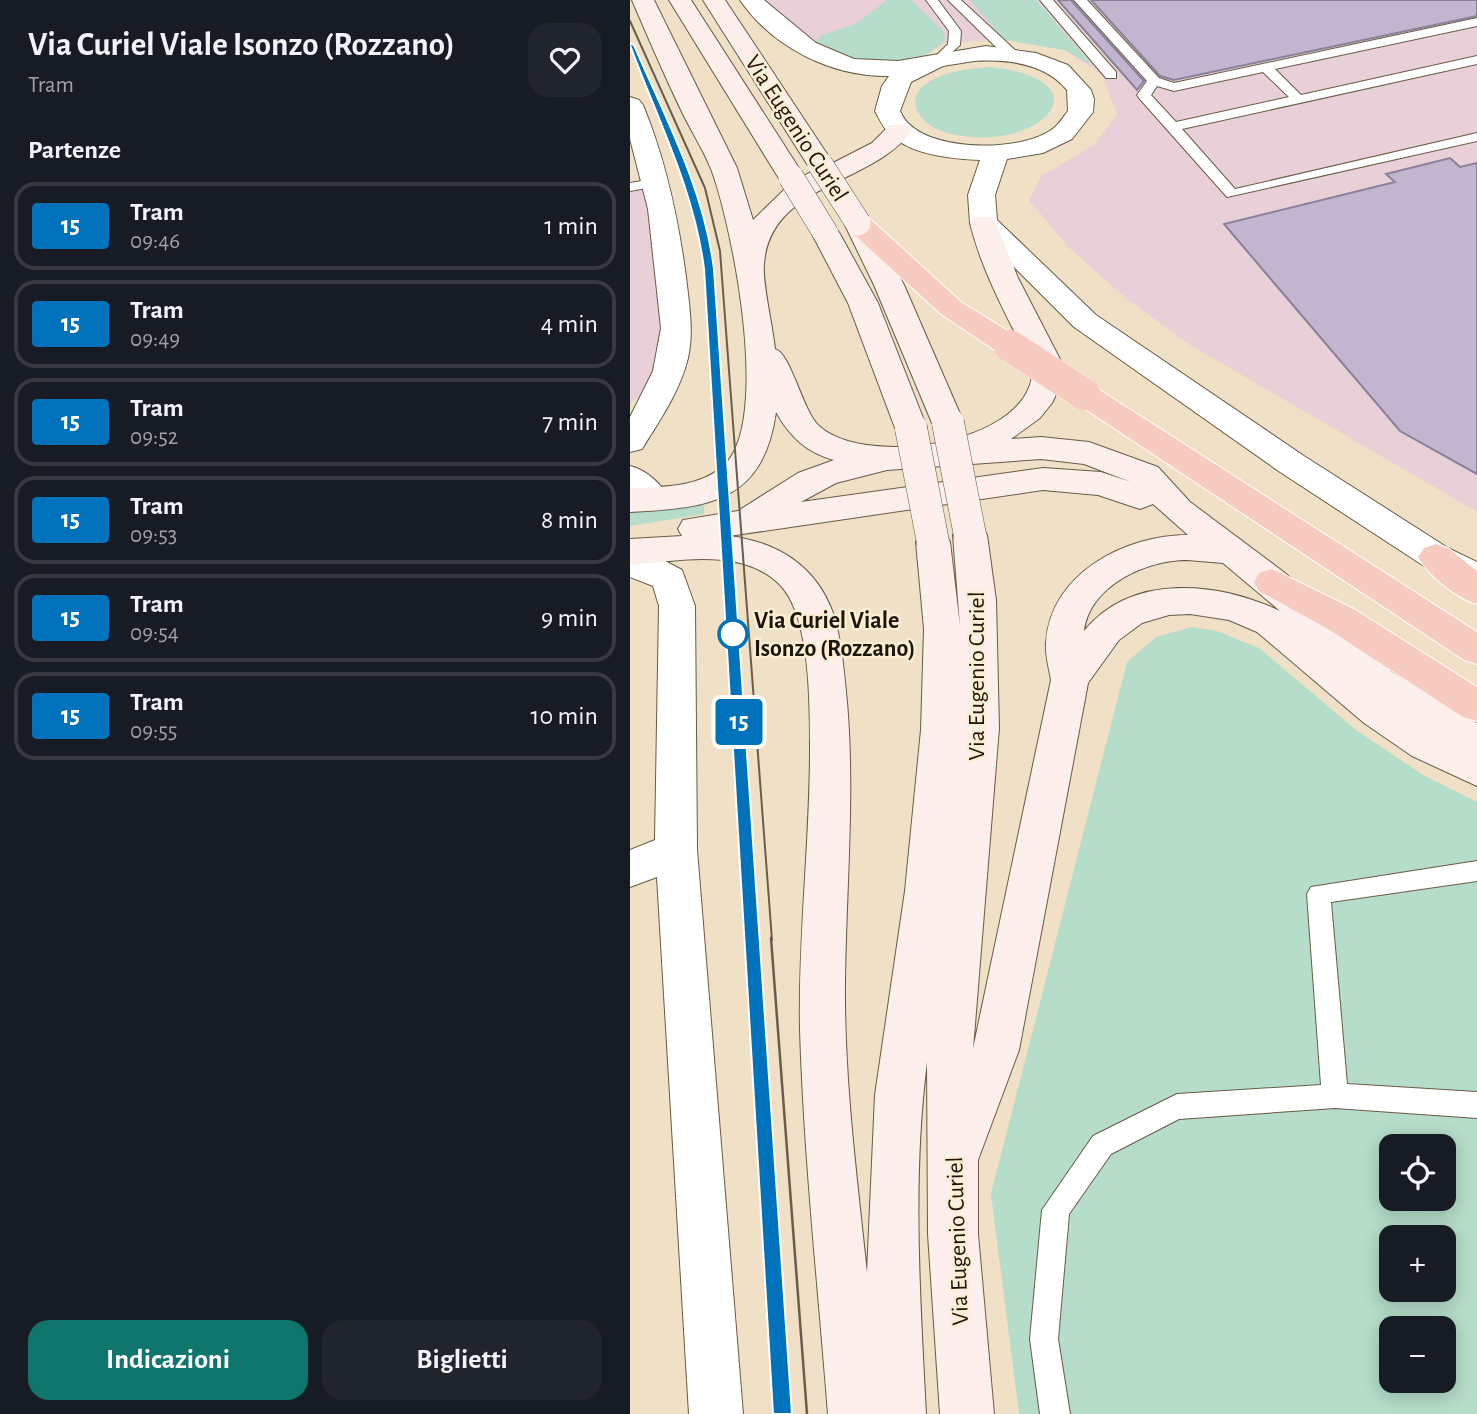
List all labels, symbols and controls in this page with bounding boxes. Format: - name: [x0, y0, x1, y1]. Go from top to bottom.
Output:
- button: heart: [528, 23, 602, 97]
- text: Via Curiel Viale Isonzo (Rozzano): [28, 29, 455, 62]
- street label: Via Eugenio Curiel: [740, 51, 852, 206]
- text: Tram: [28, 74, 74, 97]
- text: Partenze: [28, 137, 121, 163]
- text: Tram: [130, 199, 184, 225]
- text: 1 min: [544, 213, 598, 239]
- text: 15: [61, 214, 80, 238]
- text: 09:46: [130, 230, 180, 253]
- text: Tram: [130, 297, 184, 323]
- text: 4 min: [541, 311, 598, 337]
- text: 15: [61, 312, 80, 336]
- text: 09:49: [130, 328, 180, 351]
- text: Tram: [130, 395, 184, 421]
- text: 7 min: [542, 409, 598, 435]
- text: 15: [61, 410, 80, 434]
- text: 09:52: [130, 426, 178, 449]
- text: Tram: [130, 493, 184, 519]
- text: 8 min: [541, 507, 598, 533]
- text: 15: [61, 508, 80, 532]
- text: 09:53: [130, 524, 177, 547]
- text: Tram: [130, 591, 184, 617]
- street label: Via Eugenio Curiel: [965, 591, 989, 761]
- text: 9 min: [541, 605, 598, 631]
- text: 15: [61, 606, 80, 630]
- place label: Via Curiel Viale Isonzo (Rozzano): [754, 609, 916, 661]
- marker: Via Curiel Viale Isonzo (Rozzano): [718, 619, 748, 649]
- text: 09:54: [130, 622, 179, 645]
- text: Tram: [130, 689, 184, 715]
- line badge: 15: [708, 699, 770, 745]
- text: 10 min: [531, 703, 598, 729]
- text: 15: [61, 704, 80, 728]
- text: 15: [729, 710, 749, 734]
- text: 09:55: [130, 720, 177, 743]
- map controls: [1379, 1134, 1456, 1393]
- button: locate: [1379, 1134, 1456, 1211]
- street label: Via Eugenio Curiel: [943, 1156, 973, 1326]
- button: +: [1379, 1225, 1456, 1302]
- button: −: [1379, 1316, 1456, 1393]
- button: Indicazioni: [28, 1320, 308, 1400]
- button: Biglietti: [322, 1320, 602, 1400]

